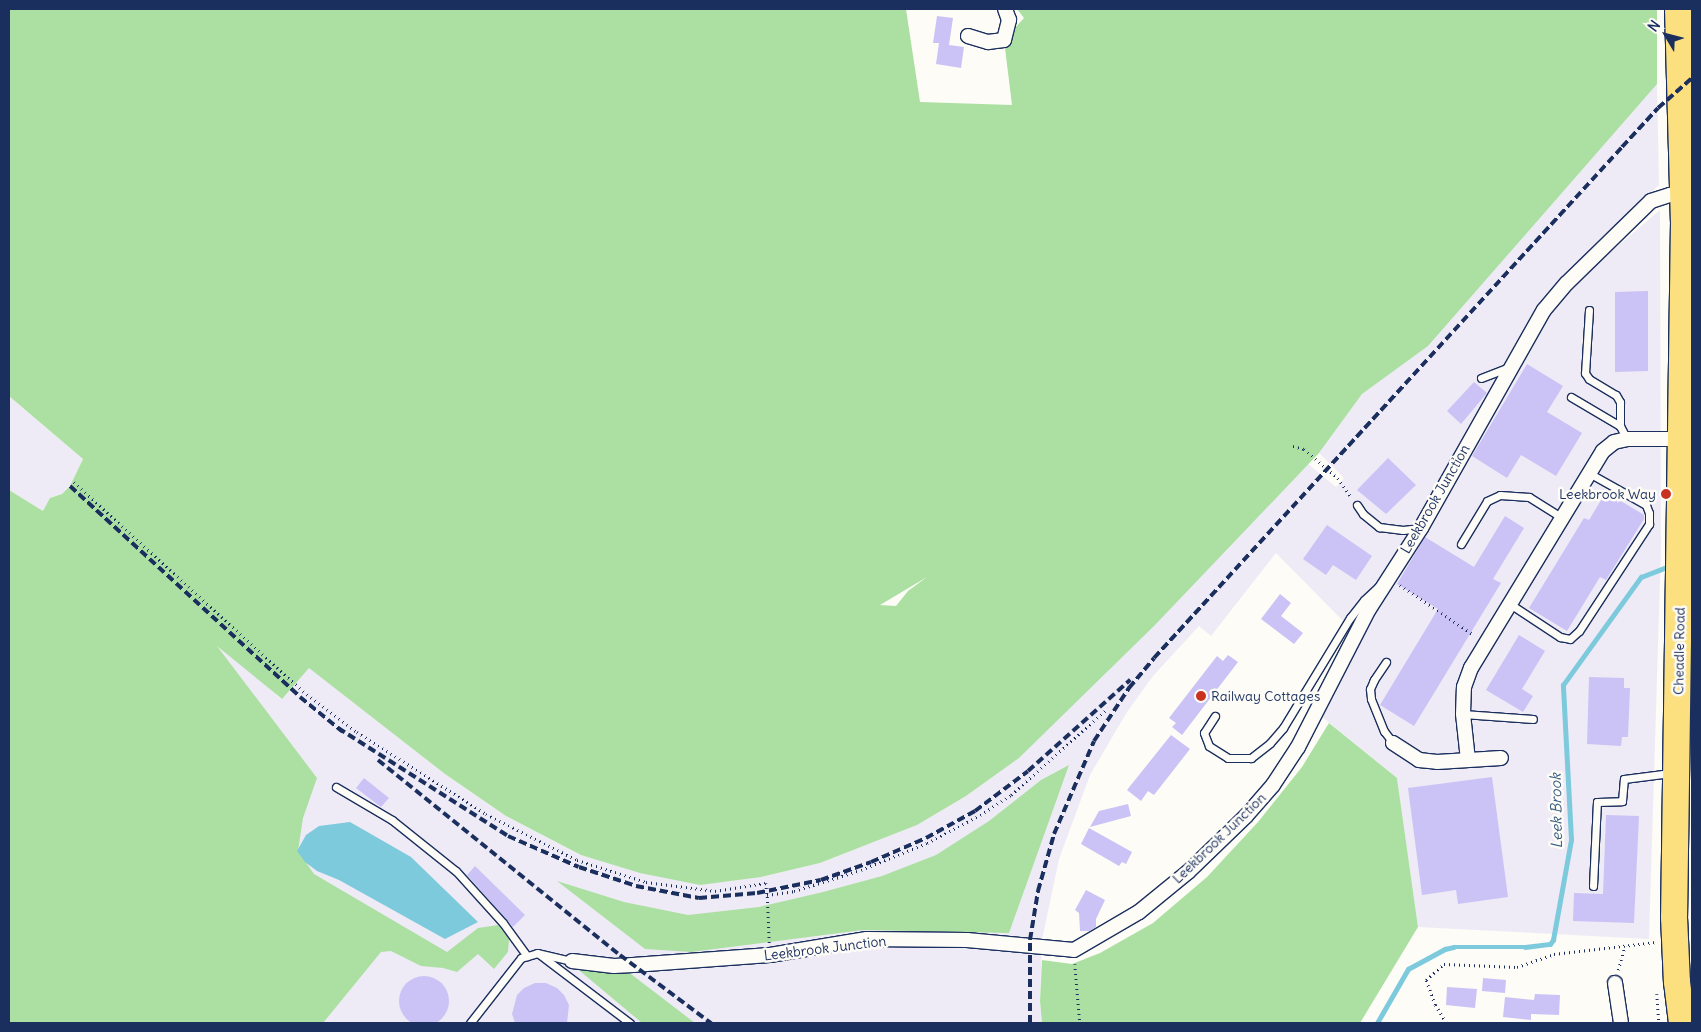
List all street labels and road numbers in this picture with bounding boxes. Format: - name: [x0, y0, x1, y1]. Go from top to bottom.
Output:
- street label: Leekbrook Junction: [1397, 441, 1473, 557]
- street label: Cheadle Road: [1670, 607, 1688, 695]
- street label: Leekbrook Junction: [1169, 789, 1269, 887]
- street label: Leekbrook Junction: [763, 932, 887, 964]

